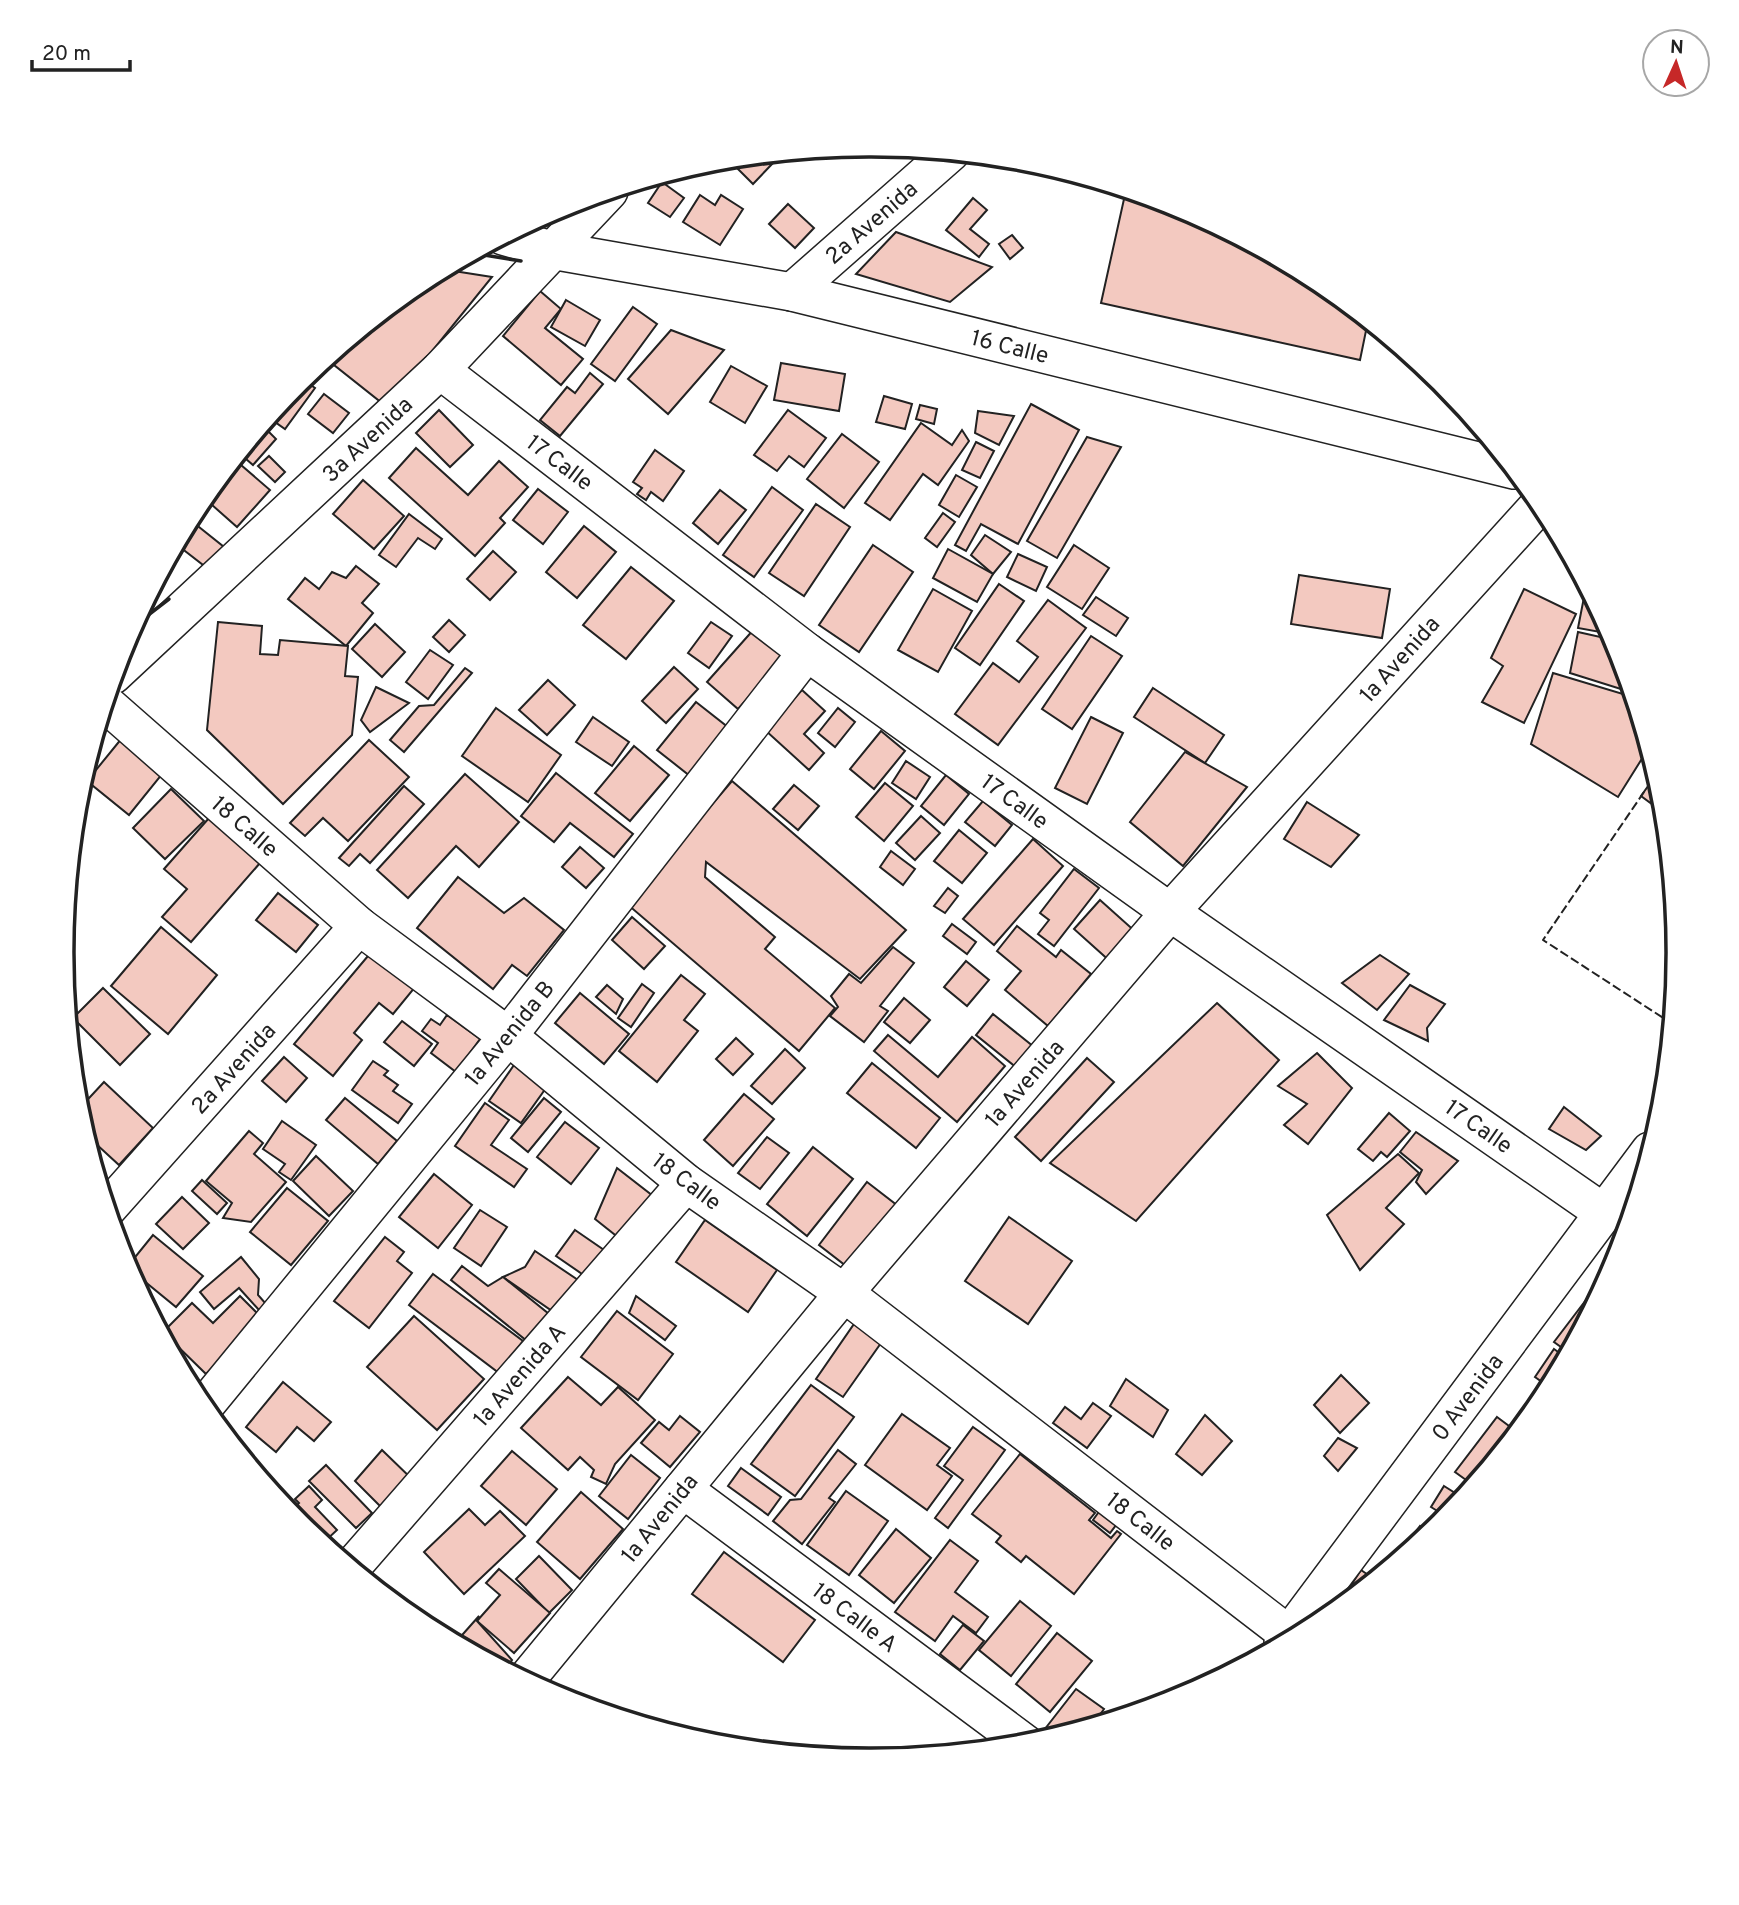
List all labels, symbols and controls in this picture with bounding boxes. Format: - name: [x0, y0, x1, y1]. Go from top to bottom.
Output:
- scale bar: [32, 28, 130, 72]
- north arrow: [1641, 28, 1711, 98]
- text: N: [1669, 36, 1684, 60]
- text: 20 m: [42, 41, 91, 68]
- street label: 2a Avenida: [820, 176, 925, 272]
- street label: 16 Calle: [968, 325, 1051, 372]
- street label: 3a Avenida: [317, 392, 420, 490]
- street label: 17 Calle: [519, 429, 598, 499]
- street label: 1a Avenida: [1354, 611, 1447, 710]
- street label: 17 Calle: [974, 769, 1053, 837]
- street label: 18 Calle: [204, 791, 283, 865]
- street label: 1a Avenida B: [460, 976, 562, 1093]
- street label: 2a Avenida: [186, 1018, 284, 1121]
- street label: 1a Avenida: [980, 1035, 1072, 1135]
- street label: 17 Calle: [1438, 1094, 1517, 1162]
- street label: 18 Calle: [645, 1148, 726, 1218]
- street label: 1a Avenida A: [468, 1319, 574, 1434]
- street label: 0 Avenida: [1427, 1349, 1511, 1448]
- street label: 1a Avenida: [616, 1469, 706, 1570]
- street label: 18 Calle: [1099, 1487, 1180, 1559]
- street label: 18 Calle A: [805, 1577, 902, 1661]

